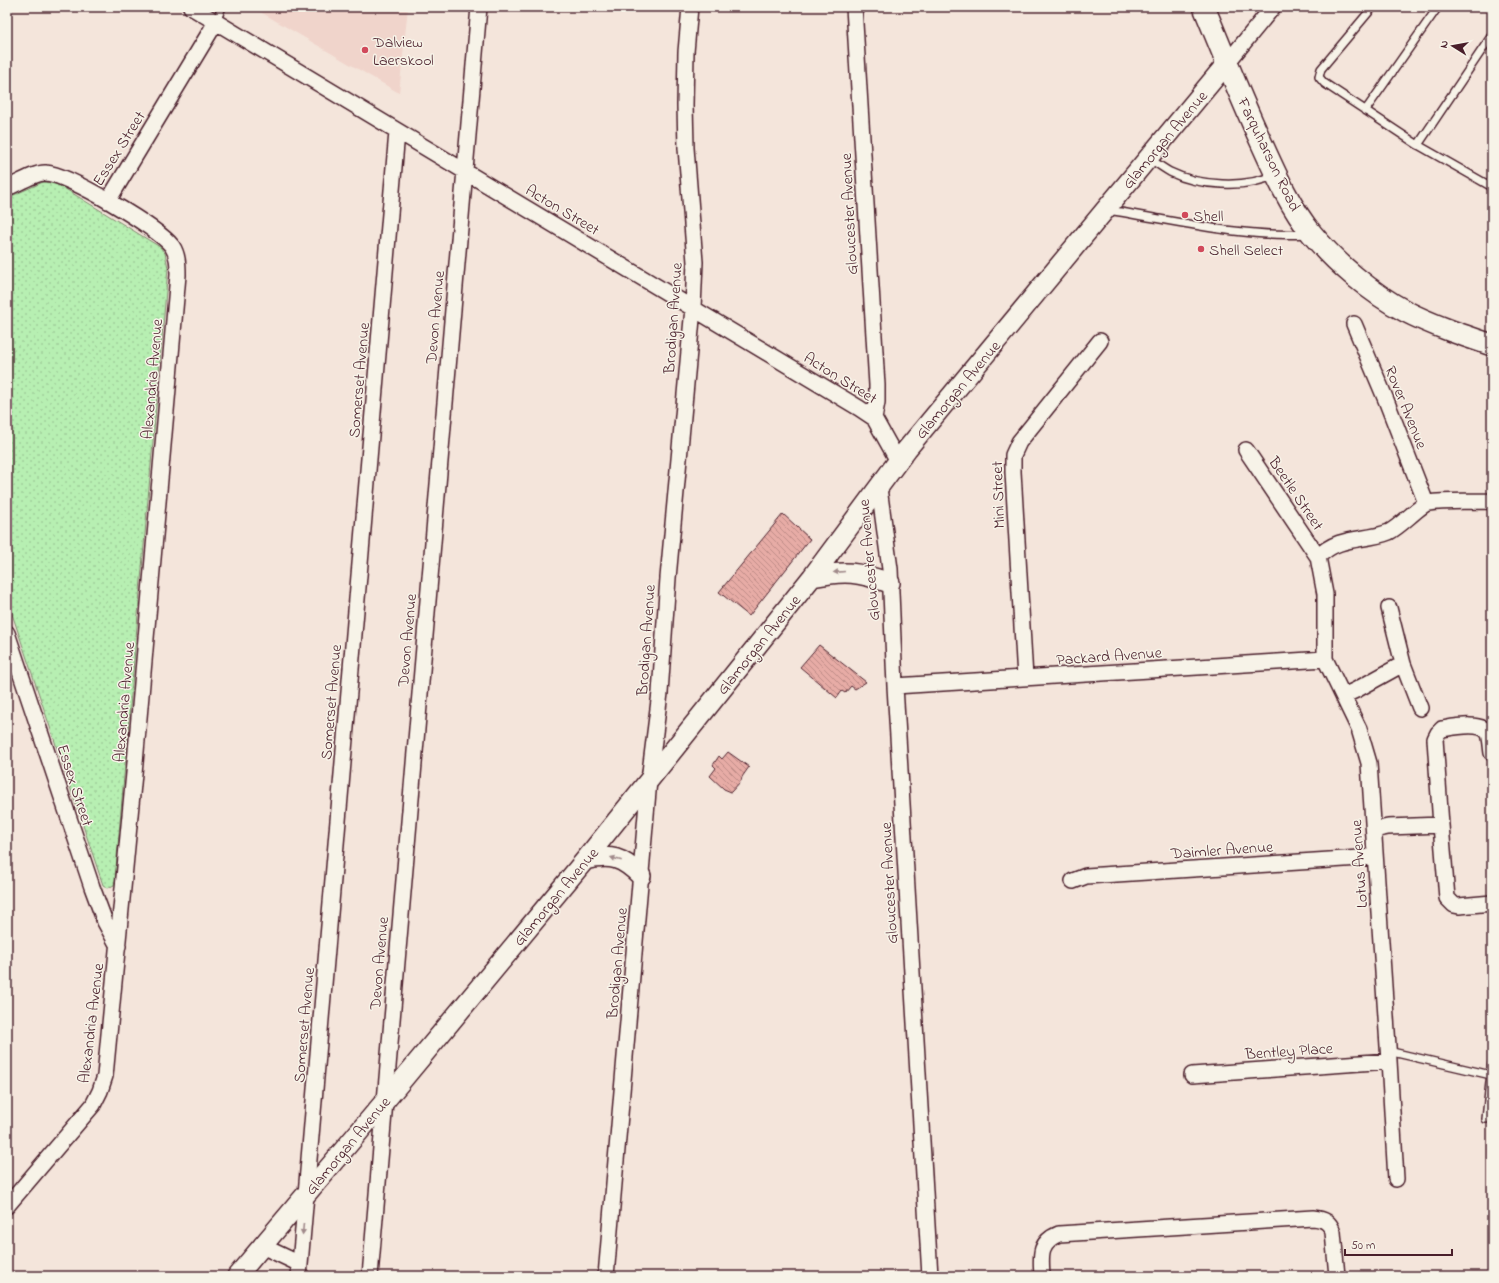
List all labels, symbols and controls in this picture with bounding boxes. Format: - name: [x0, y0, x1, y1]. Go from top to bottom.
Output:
- north arrow: [1433, 26, 1473, 66]
- place label: Dalview Laerskool: [372, 31, 434, 73]
- text: N: [1436, 39, 1453, 49]
- marker: Dalview Laerskool: [360, 45, 370, 55]
- street label: Glamorgan Avenue: [1117, 85, 1215, 195]
- street label: Farquharson Road: [1230, 93, 1306, 216]
- street label: Essex Street: [87, 106, 153, 191]
- street label: Gloucester Avenue: [835, 152, 865, 275]
- street label: Acton Street: [520, 179, 604, 243]
- place label: Shell: [1193, 205, 1224, 229]
- marker: Shell: [1180, 210, 1190, 220]
- place label: Shell Select: [1209, 239, 1284, 263]
- marker: Shell Select: [1196, 244, 1206, 254]
- street label: Brodigan Avenue: [658, 261, 690, 376]
- street label: Devon Avenue: [420, 269, 452, 366]
- street label: Alexandria Avenue: [136, 317, 170, 440]
- street label: Somerset Avenue: [343, 321, 377, 439]
- street label: Glamorgan Avenue: [910, 335, 1008, 445]
- street label: Acton Street: [798, 347, 882, 411]
- street label: Rover Avenue: [1378, 363, 1433, 454]
- street label: Beetle Street: [1261, 451, 1329, 536]
- street label: Mini Street: [986, 460, 1012, 529]
- street label: Gloucester Avenue: [853, 497, 887, 622]
- one-way arrow: [833, 569, 845, 576]
- street label: Brodigan Avenue: [631, 583, 663, 698]
- street label: Glamorgan Avenue: [712, 589, 808, 700]
- street label: Devon Avenue: [392, 592, 424, 689]
- street label: Alexandria Avenue: [108, 640, 142, 763]
- street label: Packard Avenue: [1056, 641, 1163, 673]
- street label: Somerset Avenue: [315, 643, 349, 761]
- street label: Essex Street: [50, 742, 99, 830]
- street label: Lotus Avenue: [1345, 818, 1375, 909]
- street label: Gloucester Avenue: [875, 821, 905, 944]
- street label: Daimler Avenue: [1169, 835, 1275, 867]
- street label: Glamorgan Avenue: [508, 842, 606, 952]
- one-way arrow: [609, 856, 621, 862]
- street label: Brodigan Avenue: [601, 906, 635, 1021]
- street label: Devon Avenue: [364, 915, 396, 1012]
- street label: Alexandria Avenue: [73, 961, 111, 1085]
- street label: Somerset Avenue: [288, 966, 322, 1084]
- street label: Bentley Place: [1243, 1037, 1335, 1067]
- street label: Glamorgan Avenue: [300, 1091, 398, 1201]
- one-way arrow: [300, 1223, 307, 1235]
- scale bar: [1345, 1231, 1452, 1257]
- text: 50 m: [1351, 1237, 1375, 1255]

